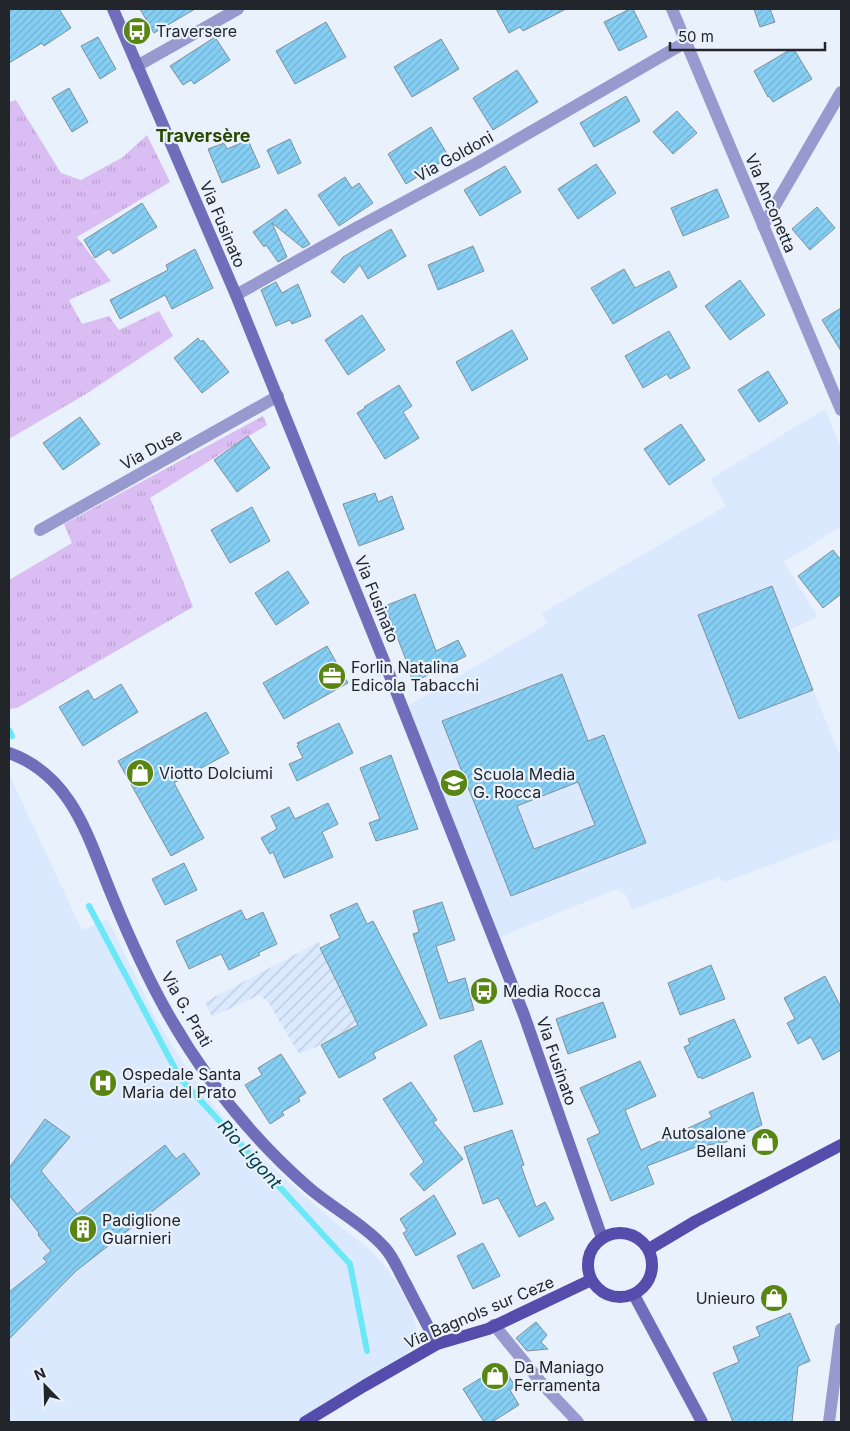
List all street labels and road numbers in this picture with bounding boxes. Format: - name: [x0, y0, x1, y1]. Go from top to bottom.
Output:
- street label: Via Goldoni: [411, 126, 497, 186]
- street label: Via Anconetta: [741, 151, 801, 255]
- street label: Via Fusinato: [196, 178, 250, 270]
- street label: Via Duse: [117, 424, 185, 474]
- street label: Via Fusinato: [350, 553, 404, 645]
- street label: Via G. Prati: [157, 968, 217, 1050]
- street label: Via Fusinato: [533, 1014, 581, 1108]
- street label: Via Bagnols sur Ceze: [401, 1271, 557, 1353]

